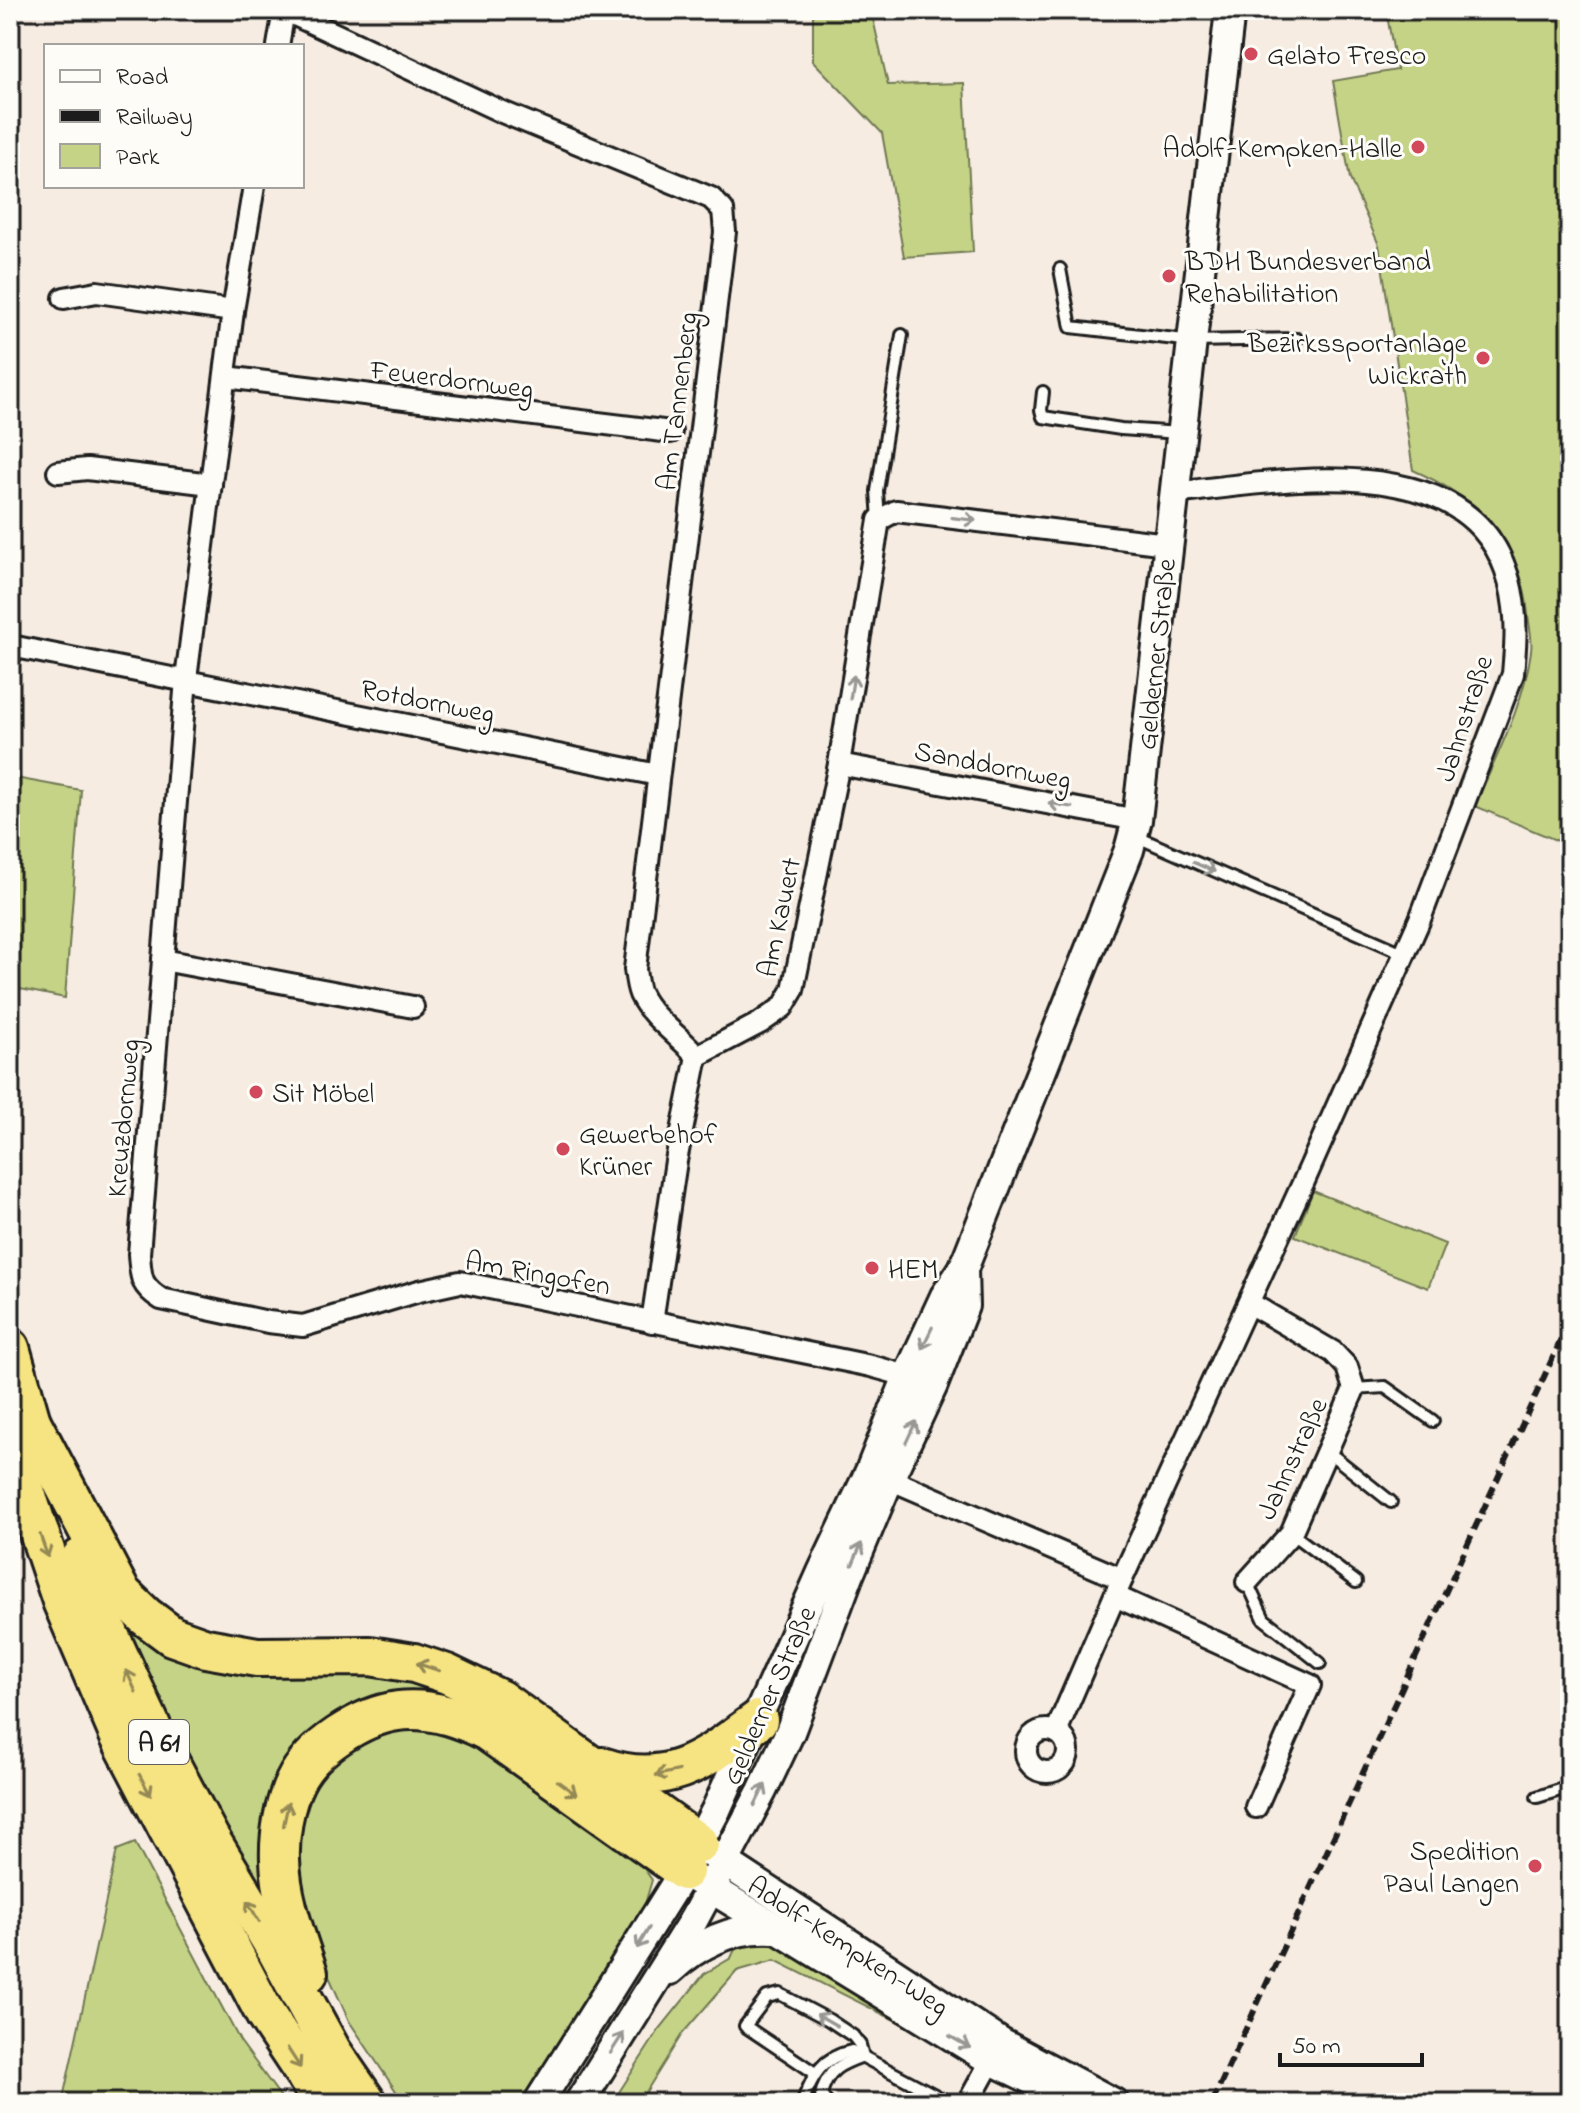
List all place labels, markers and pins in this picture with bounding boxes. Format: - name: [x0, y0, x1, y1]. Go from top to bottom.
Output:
- place label: Gelato Fresco: [1267, 37, 1426, 78]
- marker: Gelato Fresco: [1242, 45, 1260, 63]
- place label: Adolf-Kempken-Halle: [1162, 130, 1402, 171]
- marker: Adolf-Kempken-Halle: [1409, 138, 1427, 156]
- place label: BDH Bundesverband Rehabilitation: [1184, 243, 1431, 316]
- marker: BDH Bundesverband Rehabilitation: [1160, 267, 1178, 285]
- place label: Bezirkssportanlage Wickrath: [1247, 325, 1467, 398]
- marker: Bezirkssportanlage Wickrath: [1474, 349, 1492, 367]
- place label: Sit Möbel: [272, 1075, 374, 1116]
- marker: Sit Möbel: [247, 1083, 265, 1101]
- place label: Gewerbehof Krüner: [579, 1116, 717, 1189]
- marker: Gewerbehof Krüner: [554, 1140, 572, 1158]
- place label: HEM: [888, 1251, 938, 1292]
- marker: HEM: [863, 1259, 881, 1277]
- place label: Spedition Paul Langen: [1383, 1833, 1519, 1906]
- marker: Spedition Paul Langen: [1526, 1857, 1544, 1875]

